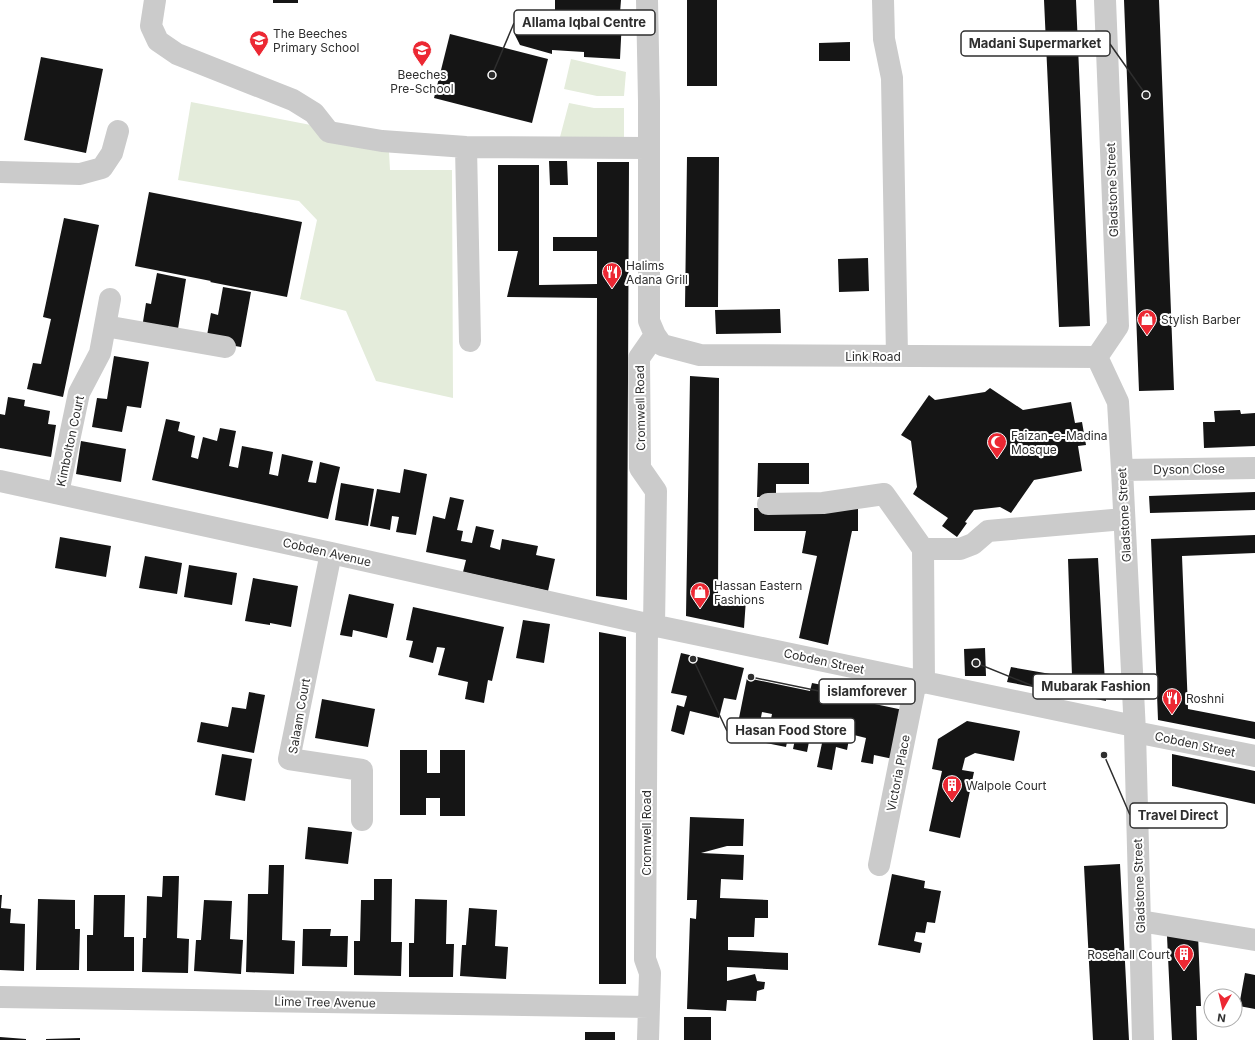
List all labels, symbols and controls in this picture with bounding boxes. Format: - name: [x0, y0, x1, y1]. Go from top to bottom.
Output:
- callout: Allama Iqbal Centre: [514, 10, 655, 35]
- text: Allama Iqbal Centre: [522, 14, 646, 30]
- place label: The Beeches Primary School: [273, 26, 359, 55]
- school or university icon: The Beeches Primary School: [248, 29, 270, 57]
- callout: Madani Supermarket: [961, 31, 1110, 56]
- text: Madani Supermarket: [969, 35, 1102, 51]
- school or university icon: Beeches Pre-School: [411, 39, 433, 67]
- place label: Beeches Pre-School: [390, 67, 454, 96]
- street label: Gladstone Street: [1103, 142, 1121, 238]
- place label: Halims Adana Grill: [626, 258, 688, 287]
- restaurant icon: Halims Adana Grill: [601, 261, 623, 289]
- shop icon: Stylish Barber: [1136, 308, 1158, 336]
- place label: Stylish Barber: [1161, 312, 1241, 327]
- street label: Link Road: [845, 349, 901, 364]
- street label: Cromwell Road: [632, 365, 648, 451]
- street label: Kimbolton Court: [53, 394, 87, 488]
- place label: Faizan-e-Madina Mosque: [1011, 428, 1108, 457]
- mosque icon: Faizan-e-Madina Mosque: [986, 431, 1008, 459]
- street label: Dyson Close: [1153, 461, 1225, 477]
- street label: Gladstone Street: [1114, 467, 1134, 563]
- street label: Cobden Avenue: [281, 535, 373, 569]
- place label: Hassan Eastern Fashions: [714, 578, 802, 607]
- shop icon: Hassan Eastern Fashions: [689, 581, 711, 609]
- street label: Cobden Street: [782, 645, 866, 677]
- callout: Mubarak Fashion: [1033, 674, 1158, 699]
- street label: Salaam Court: [285, 677, 313, 755]
- text: Mubarak Fashion: [1041, 678, 1151, 694]
- callout: islamforever: [819, 679, 915, 704]
- text: islamforever: [827, 683, 908, 699]
- restaurant icon: Roshni: [1161, 687, 1183, 715]
- place label: Roshni: [1186, 691, 1224, 706]
- callout: Hasan Food Store: [727, 718, 855, 743]
- text: Hasan Food Store: [735, 722, 847, 738]
- street label: Cobden Street: [1153, 728, 1237, 760]
- street label: Victoria Place: [883, 733, 913, 813]
- building icon: Walpole Court: [941, 774, 963, 802]
- place label: Walpole Court: [966, 778, 1046, 793]
- street label: Cromwell Road: [639, 790, 654, 876]
- callout: Travel Direct: [1130, 803, 1227, 828]
- text: Travel Direct: [1138, 807, 1218, 823]
- street label: Gladstone Street: [1130, 838, 1148, 934]
- building icon: Rosehall Court: [1173, 943, 1195, 971]
- place label: Rosehall Court: [1087, 947, 1170, 962]
- north arrow: [1203, 988, 1243, 1028]
- street label: Lime Tree Avenue: [274, 994, 376, 1010]
- text: N: [1216, 1010, 1227, 1025]

